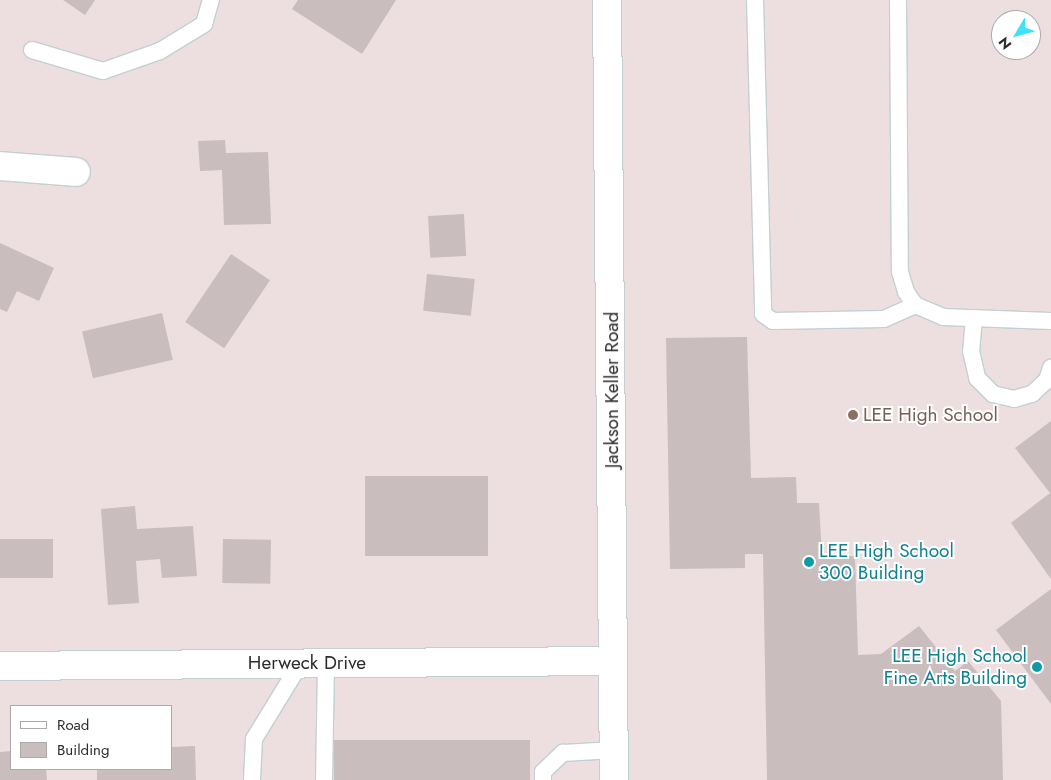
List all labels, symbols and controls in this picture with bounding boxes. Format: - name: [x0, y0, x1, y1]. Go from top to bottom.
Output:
- north arrow: [991, 10, 1041, 60]
- text: N: [993, 33, 1016, 54]
- street label: Jackson Keller Road: [601, 312, 623, 468]
- place label: LEE High School: [863, 404, 998, 426]
- marker: LEE High School: [847, 409, 859, 421]
- place label: LEE High School 300 Building: [819, 540, 954, 584]
- marker: LEE High School 300 Building: [803, 556, 815, 568]
- place label: LEE High School Fine Arts Building: [884, 645, 1027, 689]
- street label: Herweck Drive: [248, 652, 366, 674]
- marker: LEE High School Fine Arts Building: [1031, 661, 1043, 673]
- legend: [10, 705, 172, 770]
- text: Road: [57, 714, 89, 736]
- text: Building: [57, 739, 109, 761]

